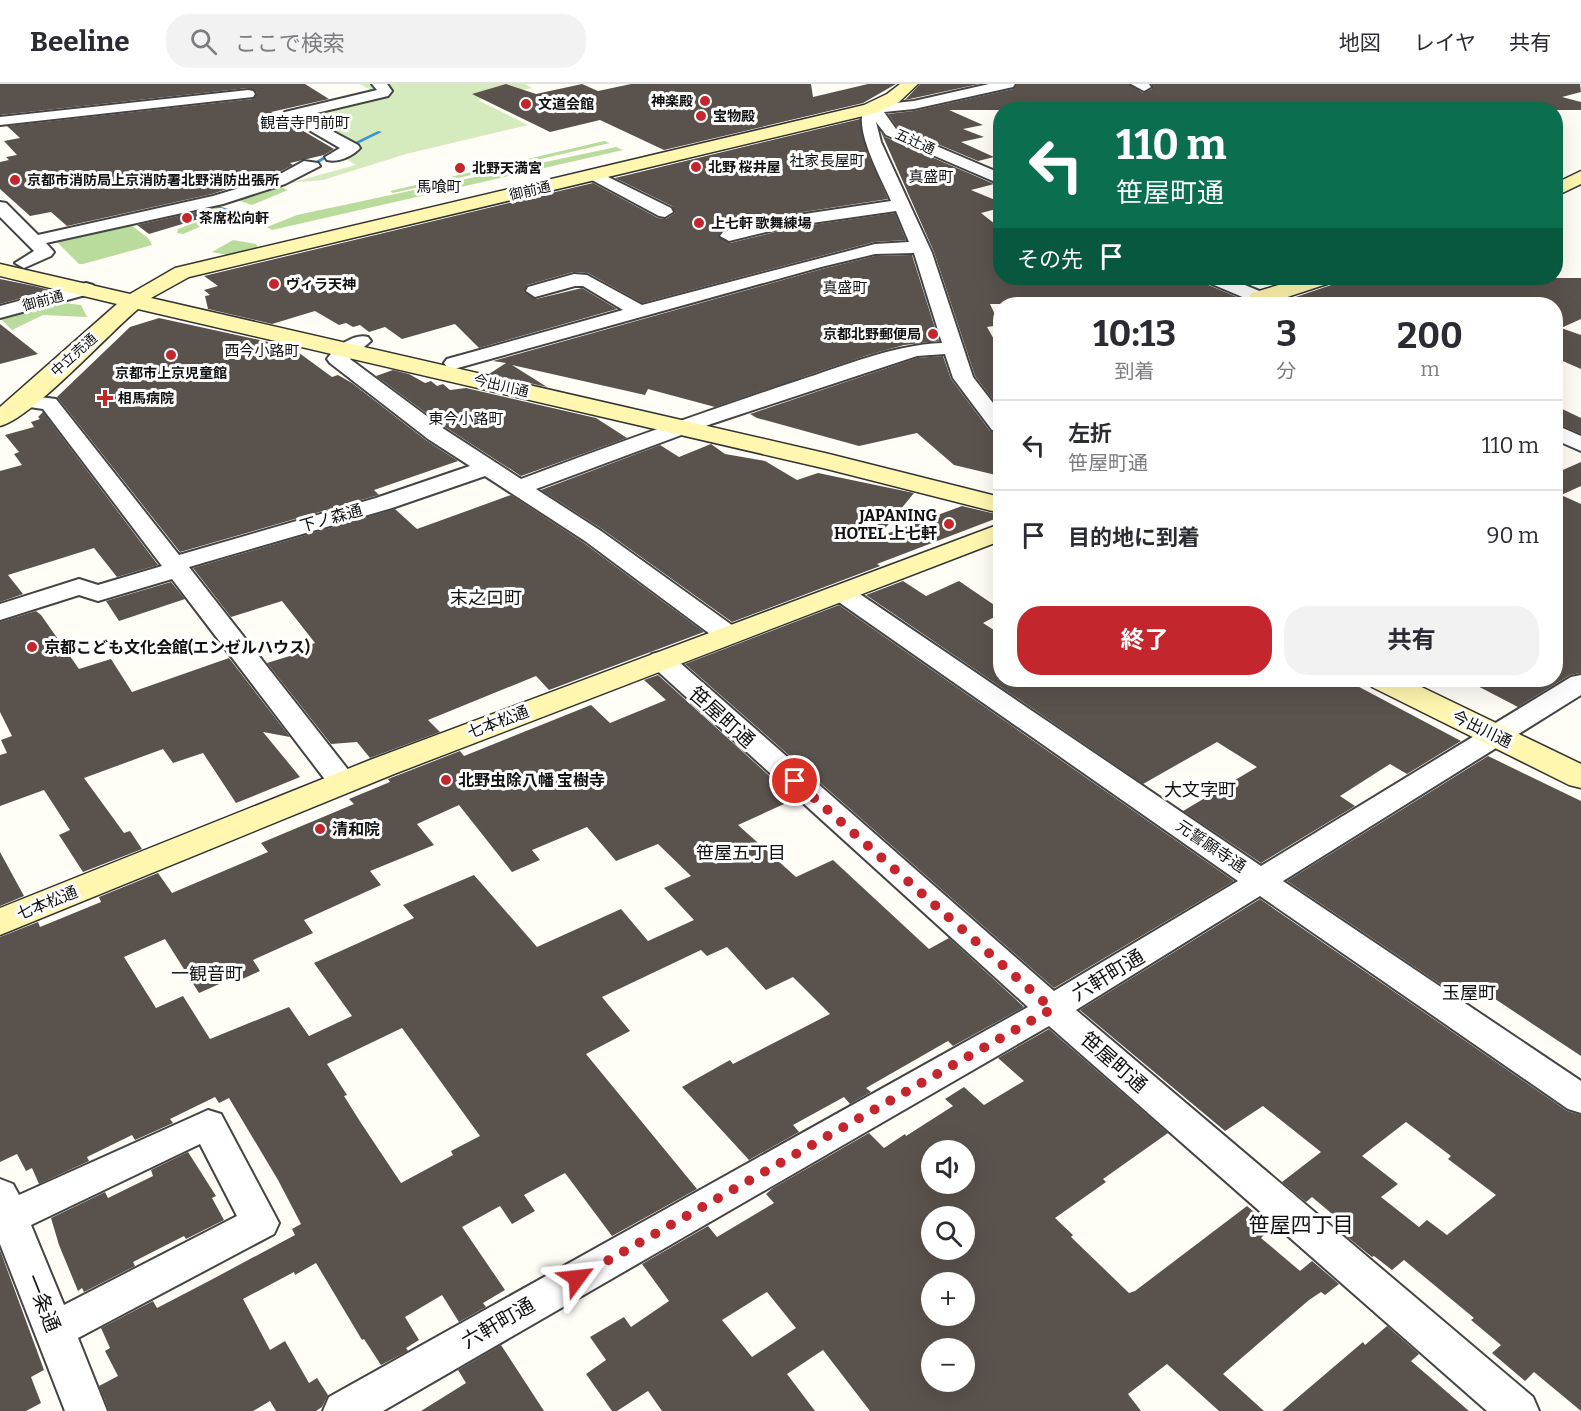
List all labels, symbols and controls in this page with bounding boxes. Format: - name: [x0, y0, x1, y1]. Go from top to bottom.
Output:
- search box: [166, 14, 586, 68]
- text: Beeline: [30, 25, 130, 58]
- icon: search: [187, 25, 220, 58]
- text: ここで検索: [235, 30, 345, 57]
- text: 地図: [1339, 30, 1381, 56]
- text: レイヤ: [1414, 30, 1476, 56]
- text: 共有: [1509, 30, 1551, 56]
- place label: 神楽殿: [651, 93, 693, 110]
- marker: 神楽殿: [698, 94, 712, 108]
- place label: 文道会館: [538, 96, 594, 113]
- marker: 文道会館: [519, 97, 533, 111]
- place label: 宝物殿: [713, 108, 755, 125]
- marker: 宝物殿: [694, 109, 708, 123]
- district label: 観音寺門前町: [260, 114, 350, 132]
- text: 110 m: [1116, 120, 1227, 170]
- street label: 五辻通: [892, 126, 938, 158]
- icon: left: [1017, 126, 1095, 204]
- district label: 社家長屋町: [789, 152, 865, 170]
- place label: 北野 桜井屋: [708, 159, 781, 176]
- place label: 北野天満宮: [472, 160, 542, 177]
- marker: 北野 桜井屋: [689, 160, 703, 174]
- marker: 北野天満宮: [453, 161, 467, 175]
- district label: 真盛町: [908, 168, 954, 186]
- place label: 京都市消防局上京消防署北野消防出張所: [27, 172, 279, 189]
- marker: 京都市消防局上京消防署北野消防出張所: [8, 173, 22, 187]
- text: 笹屋町通: [1116, 177, 1224, 209]
- district label: 馬喰町: [416, 178, 462, 196]
- street label: 御前通: [508, 178, 552, 204]
- place label: 茶席松向軒: [199, 210, 269, 227]
- marker: 茶席松向軒: [180, 211, 194, 225]
- place label: 上七軒 歌舞練場: [711, 215, 812, 232]
- marker: 上七軒 歌舞練場: [692, 216, 706, 230]
- icon: arrive: [1095, 240, 1128, 273]
- text: その先: [1017, 246, 1083, 273]
- place label: ヴィラ天神: [286, 276, 356, 293]
- marker: ヴィラ天神: [267, 277, 281, 291]
- district label: 真盛町: [822, 279, 868, 297]
- street label: 御前通: [21, 287, 65, 315]
- text: 10:13: [1093, 312, 1176, 356]
- text: 3: [1276, 312, 1297, 356]
- text: 200: [1397, 314, 1463, 358]
- place label: 京都北野郵便局: [823, 326, 921, 343]
- marker: 京都北野郵便局: [926, 327, 940, 341]
- street label: 中立売通: [48, 330, 100, 380]
- district label: 西今小路町: [224, 342, 300, 360]
- marker: 京都市上京児童館: [164, 348, 178, 362]
- text: m: [1420, 357, 1439, 381]
- text: 到着: [1115, 359, 1155, 383]
- text: 分: [1277, 359, 1297, 383]
- place label: 京都市上京児童館: [115, 365, 227, 382]
- street label: 今出川通: [472, 371, 530, 401]
- marker: 相馬病院: [96, 389, 114, 407]
- place label: 相馬病院: [118, 390, 174, 407]
- district label: 東今小路町: [428, 410, 504, 428]
- text: 左折: [1068, 420, 1112, 447]
- icon: left: [1017, 429, 1050, 462]
- text: 110 m: [1482, 432, 1539, 459]
- text: 笹屋町通: [1068, 451, 1148, 475]
- street label: 下ノ森通: [298, 500, 364, 536]
- place label: JAPANING HOTEL 上七軒: [834, 506, 938, 543]
- marker: JAPANING HOTEL 上七軒: [942, 517, 956, 531]
- icon: arrive: [1017, 519, 1050, 552]
- text: 90 m: [1487, 522, 1539, 549]
- text: 目的地に到着: [1068, 524, 1200, 551]
- district label: 末之口町: [450, 587, 522, 609]
- button: 終了: [1017, 606, 1272, 675]
- button: 共有: [1284, 606, 1539, 675]
- place label: 京都こども文化会館(エンゼルハウス): [44, 638, 310, 657]
- marker: 京都こども文化会館(エンゼルハウス): [25, 640, 39, 654]
- street label: 笹屋町通: [684, 681, 760, 753]
- street label: 七本松通: [465, 702, 531, 742]
- street label: 今出川通: [1449, 706, 1515, 752]
- pin: [769, 755, 820, 806]
- icon: arrive: [778, 764, 811, 797]
- place label: 北野虫除八幡 宝樹寺: [458, 771, 605, 790]
- marker: 北野虫除八幡 宝樹寺: [439, 773, 453, 787]
- district label: 大文字町: [1164, 779, 1236, 801]
- street label: 元誓願寺通: [1173, 816, 1249, 876]
- place label: 清和院: [332, 820, 380, 839]
- marker: 清和院: [313, 822, 327, 836]
- district label: 笹屋五丁目: [696, 842, 786, 864]
- street label: 七本松通: [14, 882, 80, 924]
- street label: 六軒町通: [1068, 944, 1148, 1006]
- district label: 一観音町: [171, 963, 243, 985]
- district label: 玉屋町: [1442, 982, 1496, 1004]
- street label: 笹屋町通: [1076, 1027, 1152, 1097]
- map controls: [921, 1140, 975, 1392]
- button: sound: [921, 1140, 975, 1194]
- button: search: [921, 1206, 975, 1260]
- district label: 笹屋四丁目: [1249, 1212, 1354, 1238]
- position arrow: [545, 1246, 609, 1310]
- street label: 一条通: [21, 1271, 65, 1335]
- button: +: [921, 1272, 975, 1326]
- street label: 六軒町通: [457, 1293, 539, 1353]
- button: −: [921, 1338, 975, 1392]

